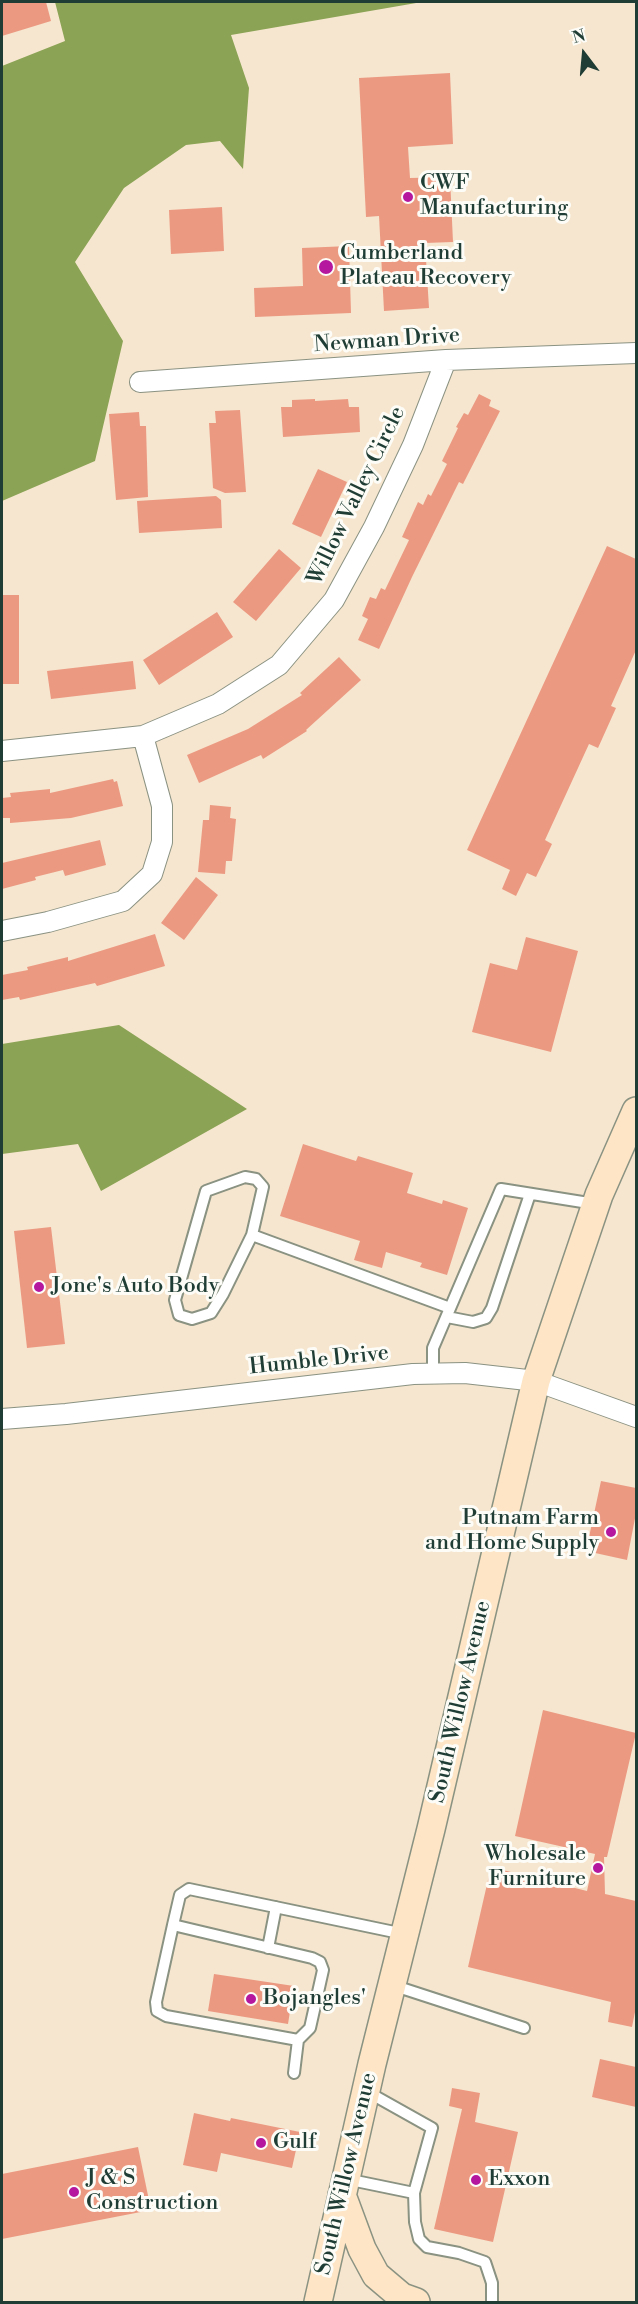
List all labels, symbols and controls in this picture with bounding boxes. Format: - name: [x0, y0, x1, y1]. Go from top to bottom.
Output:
- north arrow: [554, 24, 614, 84]
- text: N: [570, 25, 588, 48]
- place label: CWF Manufacturing: [420, 171, 568, 222]
- marker: CWF Manufacturing: [401, 190, 415, 204]
- place label: Cumberland Plateau Recovery: [340, 241, 511, 292]
- marker: Cumberland Plateau Recovery: [317, 258, 335, 276]
- street label: Newman Drive: [313, 323, 461, 359]
- street label: Willow Valley Circle: [302, 402, 412, 590]
- place label: Jone's Auto Body: [51, 1274, 219, 1300]
- marker: Jone's Auto Body: [32, 1280, 46, 1294]
- street label: Humble Drive: [248, 1341, 390, 1381]
- place label: Putnam Farm and Home Supply: [425, 1506, 599, 1558]
- marker: Putnam Farm and Home Supply: [604, 1525, 618, 1539]
- street label: South Willow Avenue: [425, 1598, 497, 1806]
- place label: Wholesale Furniture: [485, 1842, 586, 1894]
- marker: Wholesale Furniture: [591, 1861, 605, 1875]
- place label: Bojangles': [263, 1986, 366, 2012]
- marker: Bojangles': [244, 1992, 258, 2006]
- street label: South Willow Avenue: [311, 2070, 383, 2278]
- place label: Gulf: [273, 2130, 316, 2156]
- marker: Gulf: [254, 2136, 268, 2150]
- place label: J & S Construction: [86, 2166, 218, 2218]
- place label: Exxon: [488, 2167, 550, 2193]
- marker: Exxon: [469, 2173, 483, 2187]
- marker: J & S Construction: [67, 2185, 81, 2199]

